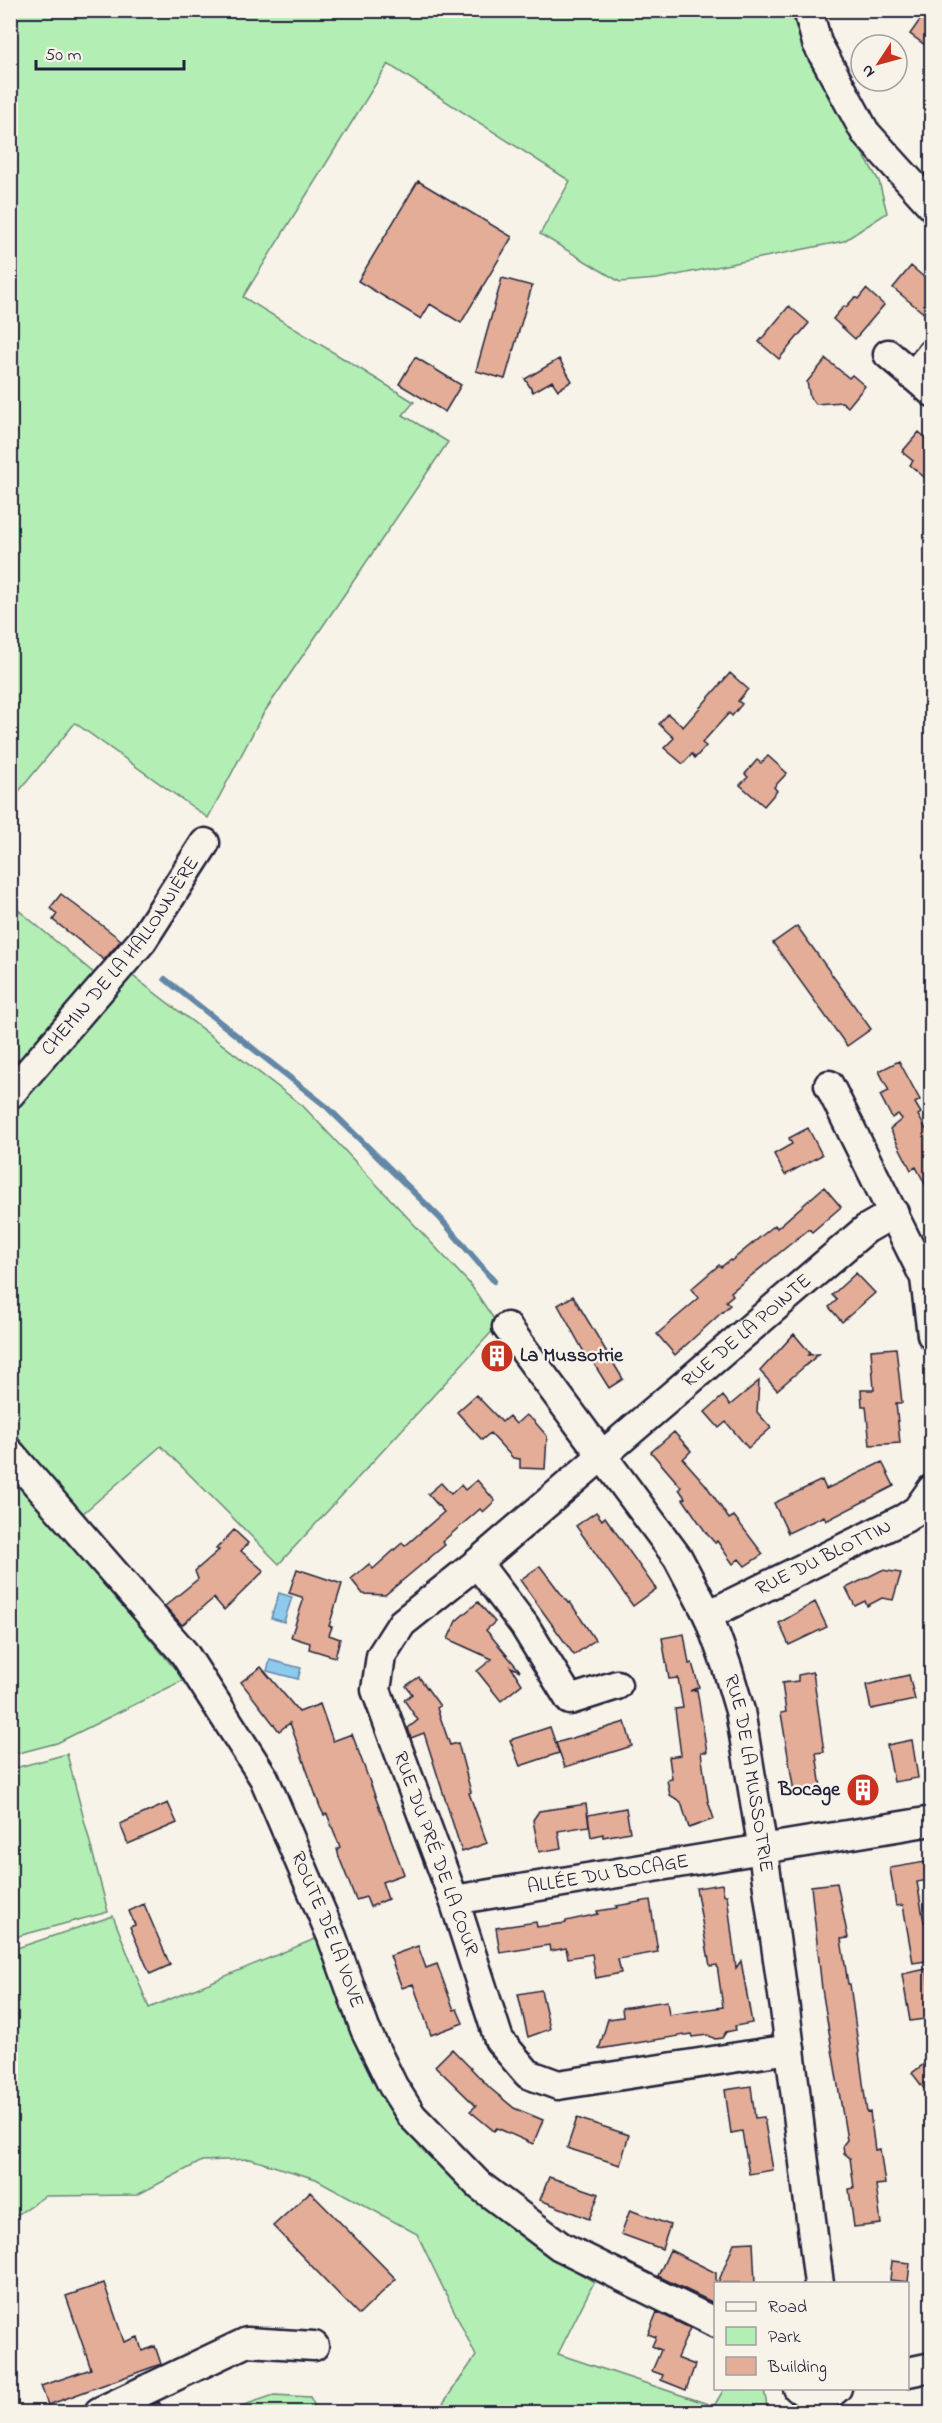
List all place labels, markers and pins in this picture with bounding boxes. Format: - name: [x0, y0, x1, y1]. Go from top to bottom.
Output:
- building icon: La Mussotrie: [479, 1338, 515, 1374]
- place label: La Mussotrie: [520, 1342, 624, 1371]
- building icon: Bocage: [845, 1772, 881, 1808]
- place label: Bocage: [778, 1776, 841, 1806]

